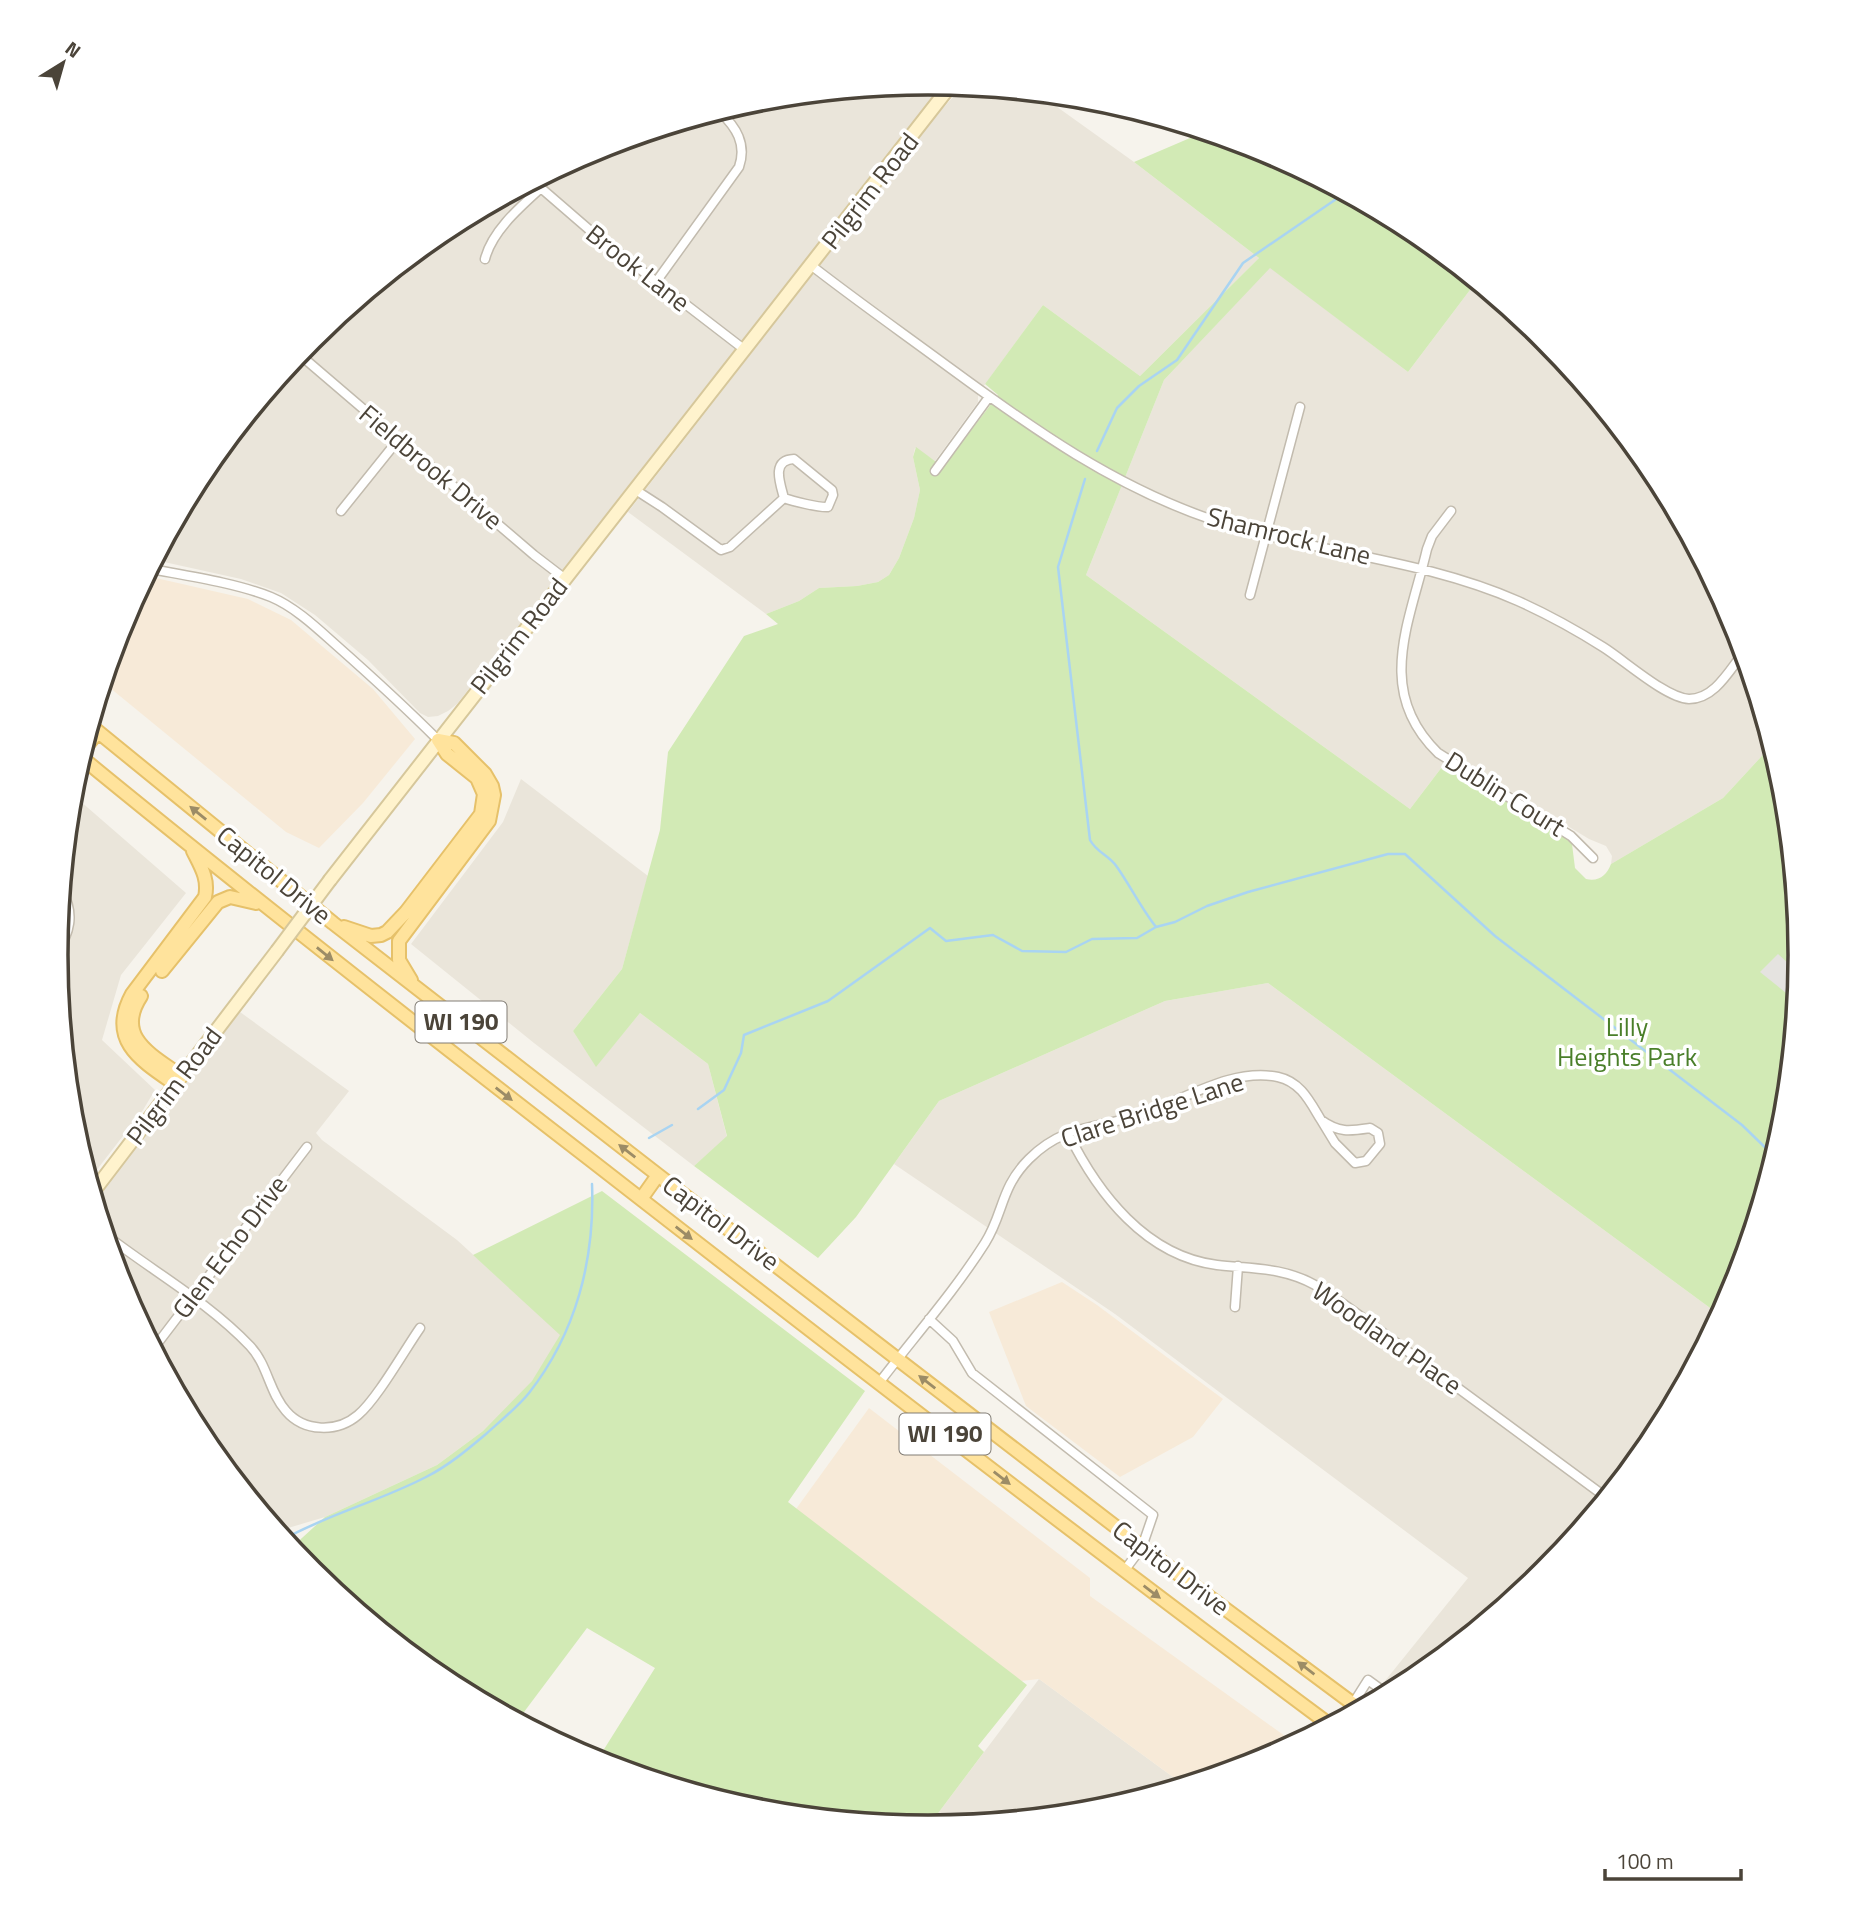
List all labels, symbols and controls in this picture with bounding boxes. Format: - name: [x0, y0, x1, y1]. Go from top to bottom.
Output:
- north arrow: [28, 28, 98, 98]
- text: N: [60, 33, 88, 65]
- street label: Pilgrim Road: [811, 124, 928, 257]
- street label: Brook Lane: [578, 214, 699, 321]
- street label: Fieldbrook Drive: [351, 395, 512, 538]
- street label: Shamrock Lane: [1203, 496, 1375, 575]
- street label: Pilgrim Road: [460, 569, 577, 702]
- street label: Dublin Court: [1438, 741, 1573, 846]
- one-way arrow: [189, 806, 207, 821]
- street label: Capitol Drive: [208, 816, 340, 933]
- one-way arrow: [315, 947, 333, 962]
- road number: WI 190: [416, 1002, 506, 1042]
- park label: Lilly Heights Park: [1557, 1007, 1697, 1076]
- street label: Pilgrim Road: [116, 1018, 231, 1153]
- street label: Clare Bridge Lane: [1055, 1062, 1248, 1157]
- one-way arrow: [495, 1087, 513, 1101]
- one-way arrow: [618, 1143, 636, 1158]
- street label: Capitol Drive: [654, 1165, 788, 1280]
- street label: Glen Echo Drive: [163, 1167, 297, 1327]
- one-way arrow: [675, 1225, 693, 1240]
- street label: Woodland Place: [1304, 1271, 1470, 1404]
- one-way arrow: [918, 1375, 935, 1390]
- road number: WI 190: [900, 1414, 990, 1454]
- one-way arrow: [993, 1470, 1011, 1484]
- street label: Capitol Drive: [1104, 1510, 1238, 1625]
- one-way arrow: [1143, 1585, 1161, 1599]
- one-way arrow: [1297, 1662, 1315, 1676]
- scale bar: [1605, 1838, 1742, 1882]
- text: 100 m: [1616, 1845, 1673, 1877]

